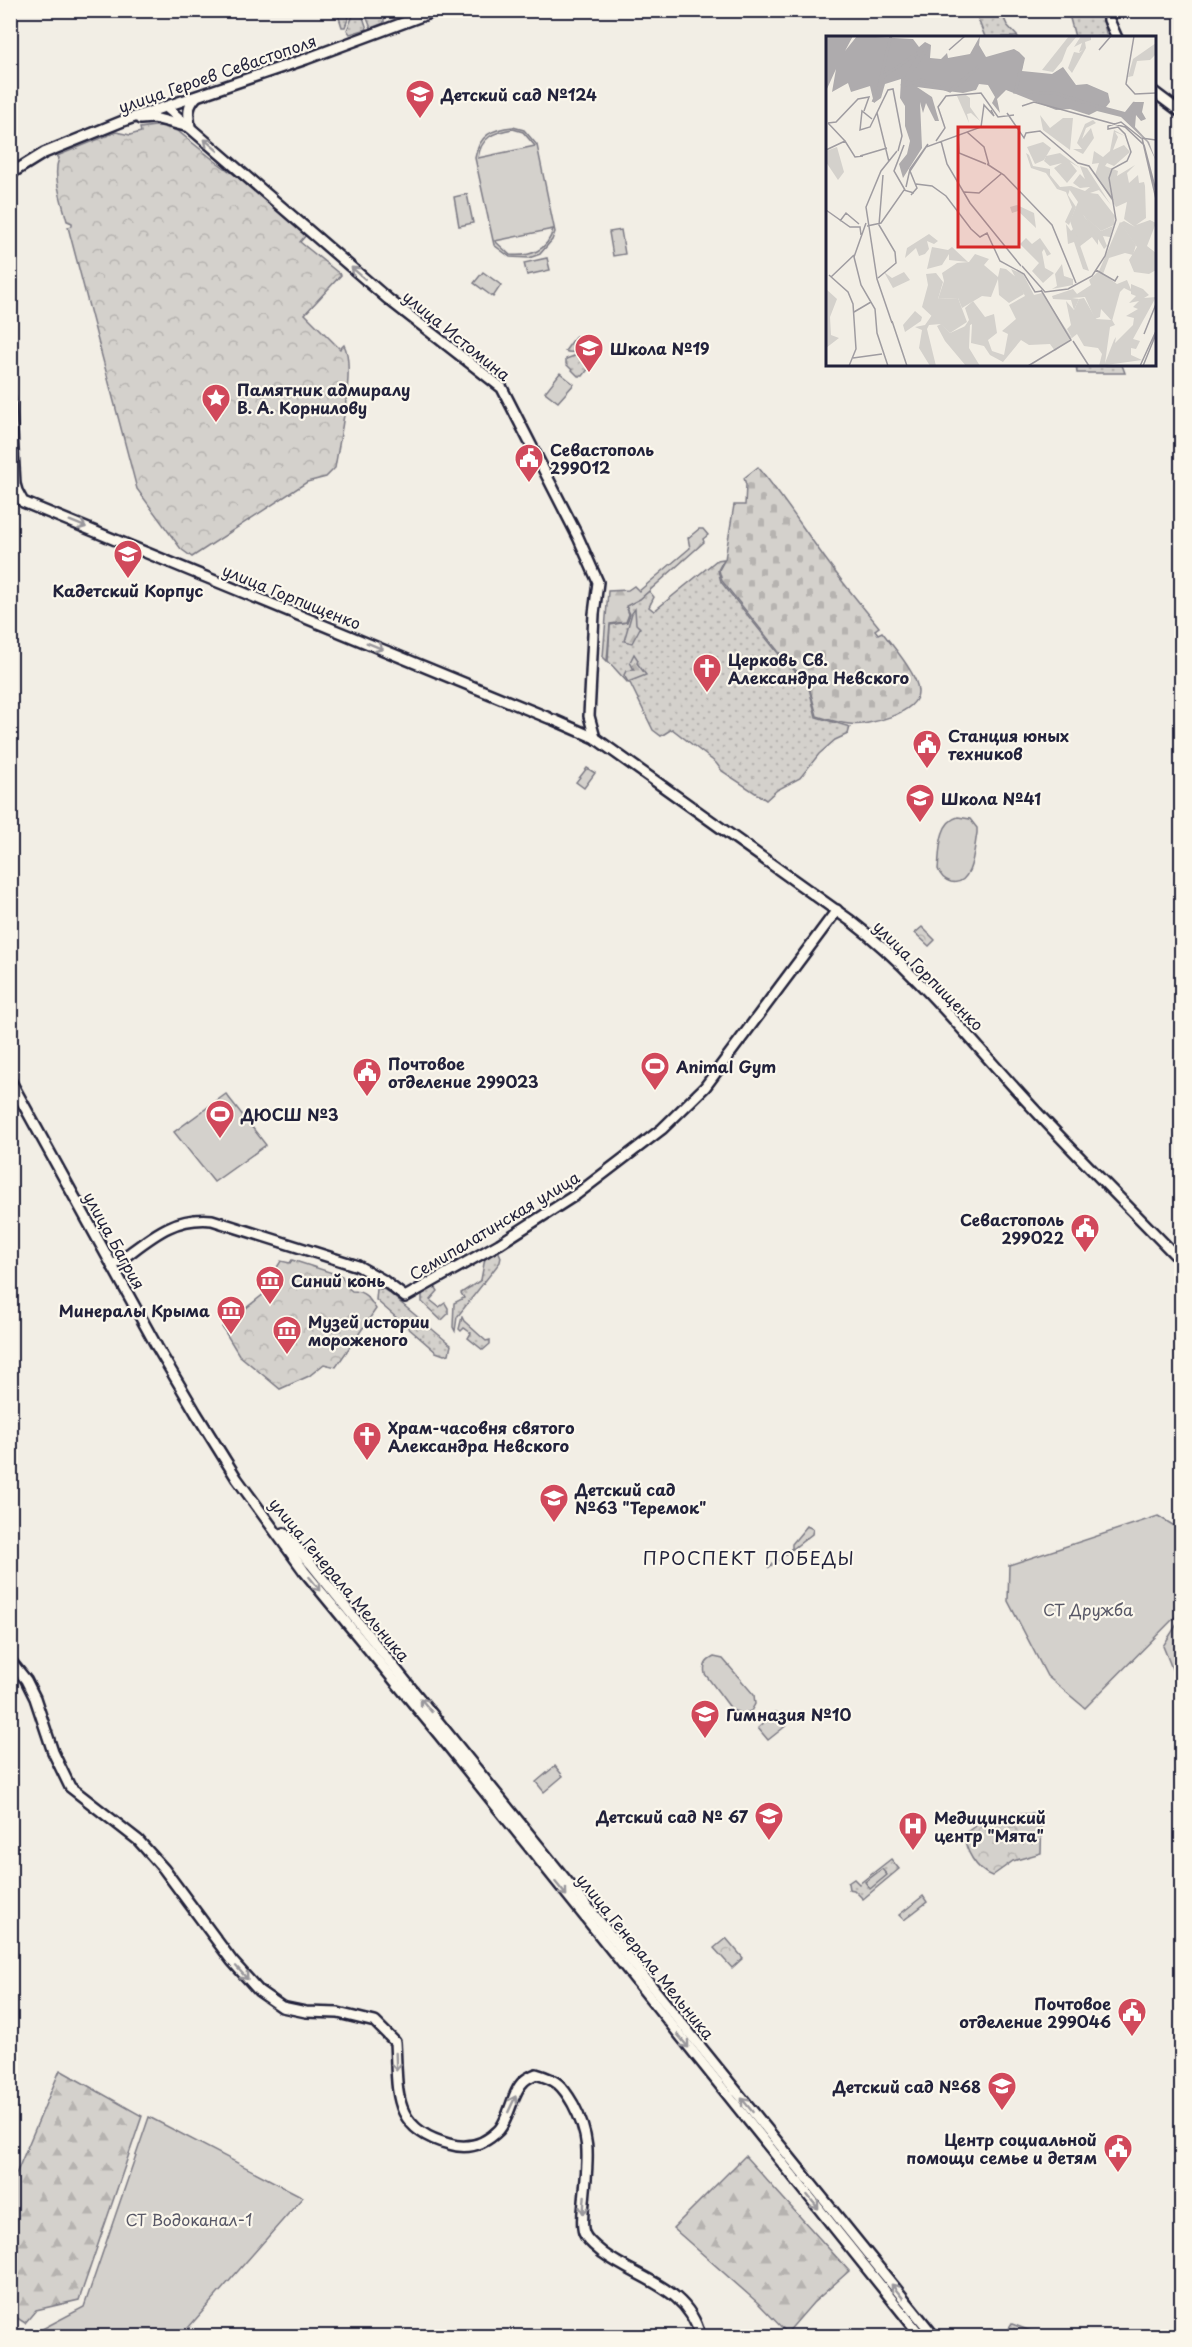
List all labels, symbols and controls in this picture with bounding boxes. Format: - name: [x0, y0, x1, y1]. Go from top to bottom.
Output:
- street label: улица Героев Севастополя: [115, 28, 319, 118]
- inset map: [826, 36, 1156, 366]
- school or university icon: Детский сад №124: [404, 78, 436, 120]
- place label: Детский сад №124: [440, 82, 597, 106]
- one-way arrow: [203, 138, 218, 152]
- one-way arrow: [351, 266, 366, 280]
- street label: улица Истомина: [398, 284, 516, 386]
- school or university icon: Школа №19: [573, 332, 605, 374]
- place label: Школа №19: [610, 336, 710, 360]
- place label: Памятник адмиралу В. А. Корнилову: [237, 377, 410, 419]
- place icon: Памятник адмиралу В. А. Корнилову: [200, 382, 232, 424]
- place label: Севастополь 299012: [550, 437, 654, 479]
- public building icon: Севастополь 299012: [513, 442, 545, 484]
- one-way arrow: [68, 519, 86, 530]
- school or university icon: Кадетский Корпус: [112, 538, 144, 580]
- street label: улица Горпищенко: [219, 557, 365, 635]
- place label: Кадетский Корпус: [53, 578, 204, 602]
- one-way arrow: [365, 641, 383, 652]
- place label: Церковь Св. Александра Невского: [728, 647, 910, 689]
- church icon: Церковь Св. Александра Невского: [691, 652, 723, 694]
- place label: Станция юных техников: [948, 723, 1069, 765]
- public building icon: Станция юных техников: [911, 728, 943, 770]
- school or university icon: Школа №41: [904, 782, 936, 824]
- place label: Школа №41: [941, 786, 1041, 810]
- street label: улица Горпищенко: [868, 914, 990, 1036]
- sports icon: Animal Gym: [639, 1050, 671, 1092]
- place label: Почтовое отделение 299023: [388, 1051, 538, 1093]
- place label: Animal Gym: [675, 1054, 776, 1078]
- public building icon: Почтовое отделение 299023: [351, 1056, 383, 1098]
- sports icon: ДЮСШ №3: [204, 1098, 236, 1140]
- place label: ДЮСШ №3: [240, 1102, 338, 1126]
- street label: Семипалатинская улица: [404, 1165, 584, 1285]
- street label: улица Багрия: [78, 1187, 152, 1293]
- place label: Севастополь 299022: [960, 1207, 1064, 1249]
- public building icon: Севастополь 299022: [1069, 1212, 1101, 1254]
- museum icon: Синий конь: [254, 1264, 286, 1306]
- place label: Синий конь: [291, 1268, 386, 1292]
- museum icon: Минералы Крыма: [215, 1294, 247, 1336]
- place label: Минералы Крыма: [59, 1298, 210, 1322]
- place label: Музей истории мороженого: [308, 1309, 430, 1351]
- museum icon: Музей истории мороженого: [271, 1314, 303, 1356]
- place label: Храм-часовня святого Александра Невского: [388, 1415, 575, 1457]
- church icon: Храм-часовня святого Александра Невского: [351, 1420, 383, 1462]
- place label: Детский сад №63 "Теремок": [574, 1477, 706, 1519]
- school or university icon: Детский сад №63 "Теремок": [538, 1482, 570, 1524]
- street label: улица Генерала Мельника: [264, 1492, 416, 1666]
- district label: ПРОСПЕКТ ПОБЕДЫ: [643, 1544, 855, 1571]
- one-way arrow: [308, 1576, 321, 1592]
- park label: СТ Дружба: [1043, 1597, 1133, 1621]
- one-way arrow: [419, 1697, 432, 1713]
- school or university icon: Гимназия №10: [689, 1698, 721, 1740]
- place label: Гимназия №10: [726, 1702, 851, 1726]
- school or university icon: Детский сад № 67: [753, 1800, 785, 1842]
- place label: Детский сад № 67: [595, 1804, 749, 1828]
- place label: Медицинский центр "Мята": [934, 1805, 1046, 1847]
- hospital icon: Медицинский центр "Мята": [897, 1810, 929, 1852]
- street label: улица Генерала Мельника: [571, 1868, 721, 2044]
- one-way arrow: [554, 1881, 568, 1896]
- one-way arrow: [235, 1965, 249, 1980]
- place label: Почтовое отделение 299046: [959, 1991, 1111, 2033]
- public building icon: Почтовое отделение 299046: [1116, 1996, 1148, 2038]
- one-way arrow: [676, 2033, 690, 2048]
- one-way arrow: [390, 2051, 402, 2071]
- school or university icon: Детский сад №68: [986, 2070, 1018, 2112]
- place label: Детский сад №68: [832, 2074, 981, 2098]
- one-way arrow: [507, 2095, 518, 2113]
- one-way arrow: [741, 2097, 754, 2113]
- place label: Центр социальной помощи семье и детям: [906, 2127, 1097, 2169]
- public building icon: Центр социальной помощи семье и детям: [1102, 2132, 1134, 2174]
- one-way arrow: [806, 2194, 819, 2210]
- one-way arrow: [578, 2195, 589, 2215]
- park label: СТ Водоканал-1: [126, 2207, 253, 2231]
- one-way arrow: [890, 2284, 904, 2299]

